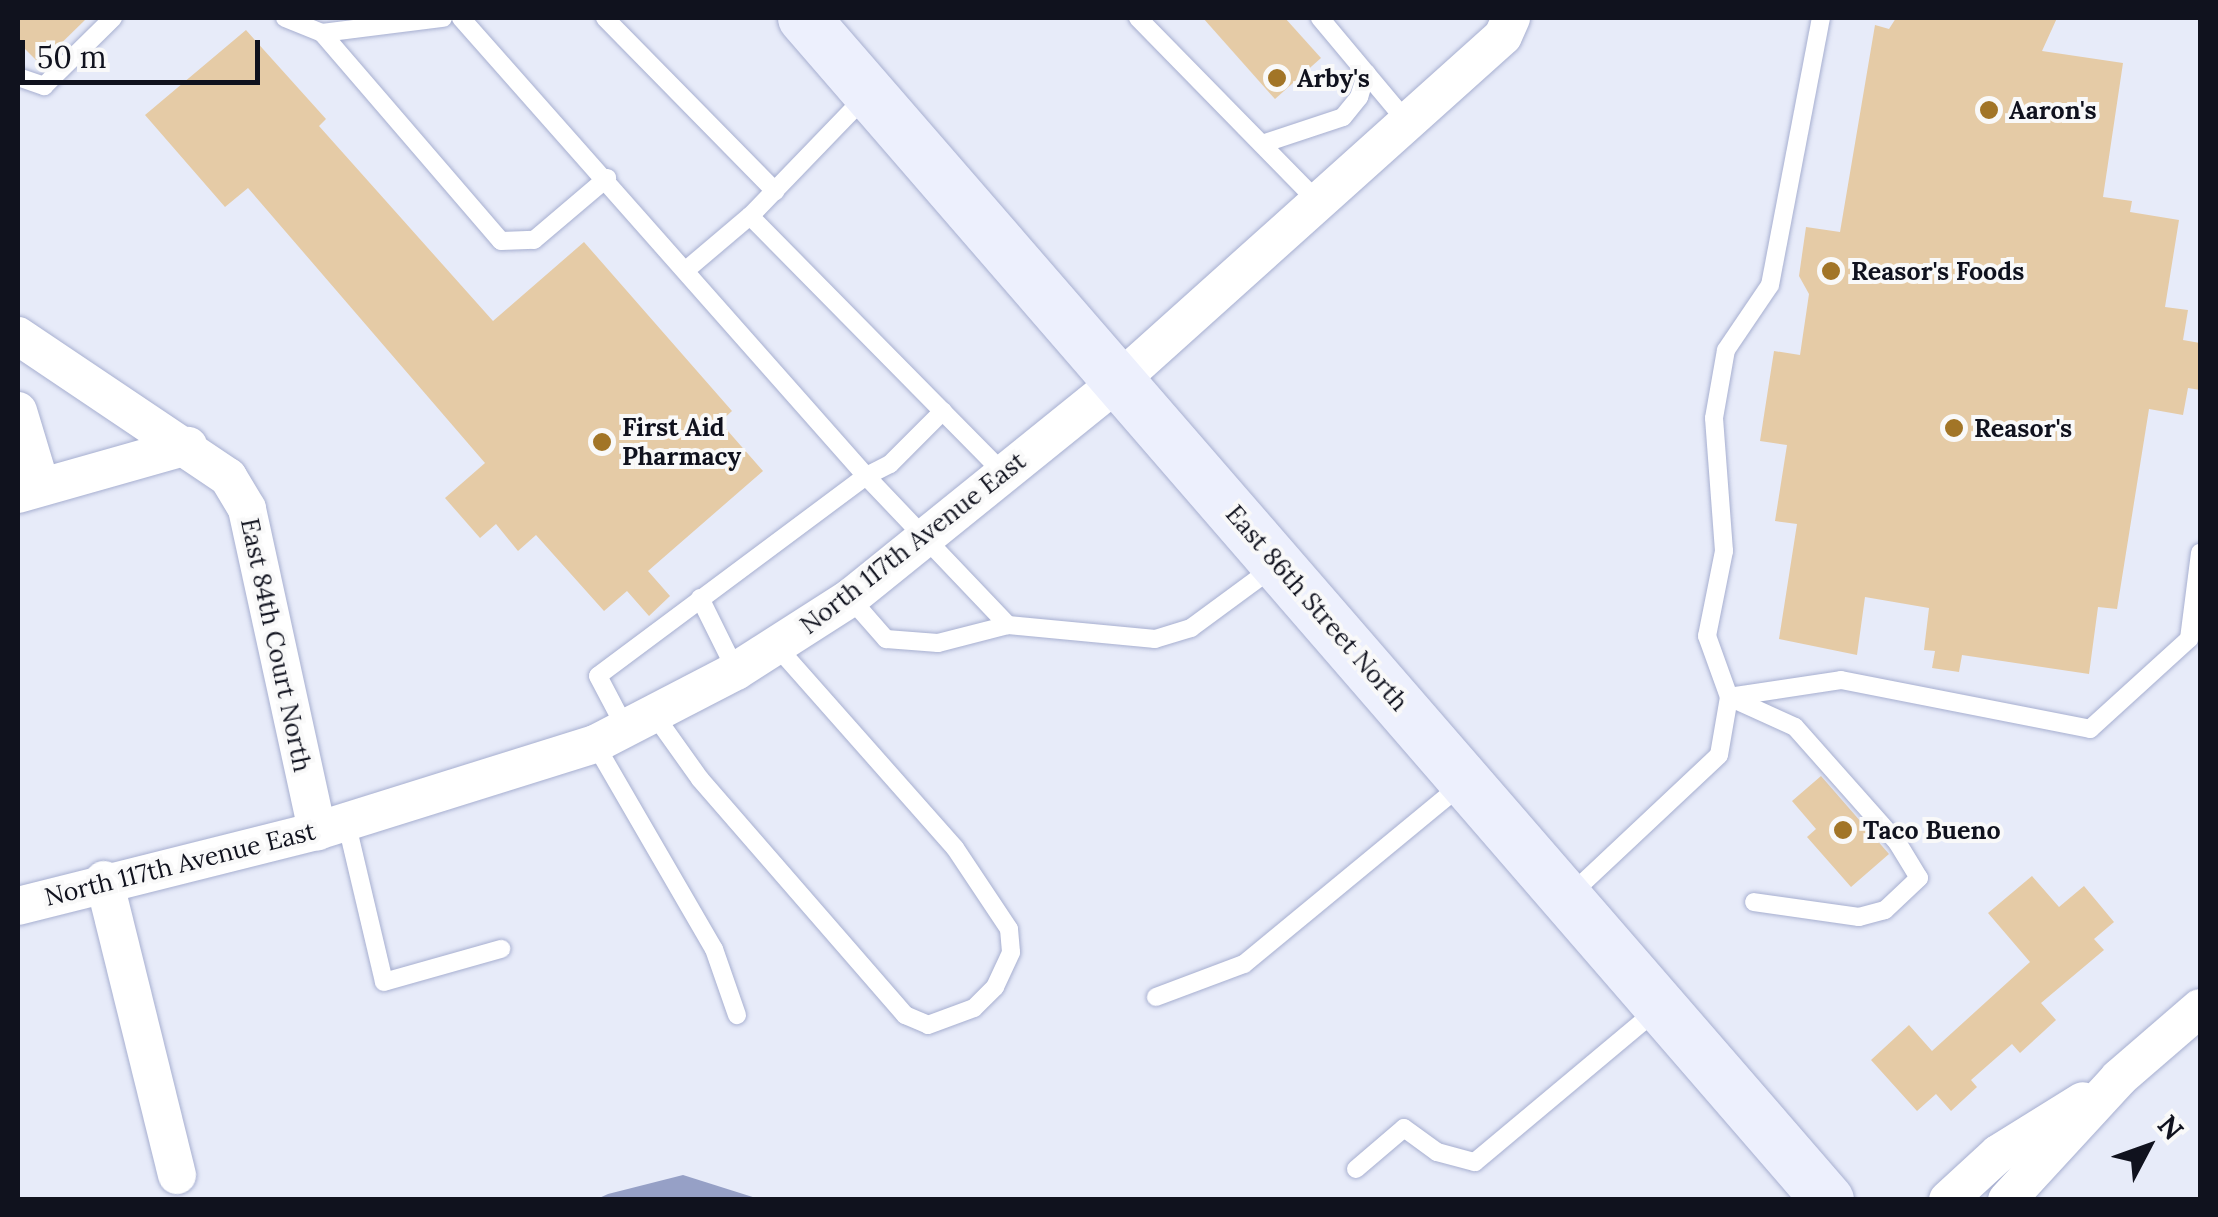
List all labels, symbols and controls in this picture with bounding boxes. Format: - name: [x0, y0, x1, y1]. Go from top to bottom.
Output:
- scale bar: [25, 20, 265, 82]
- text: 50 m: [37, 38, 107, 76]
- place label: Arby's: [1297, 63, 1370, 93]
- marker: Arby's: [1266, 67, 1288, 89]
- place label: Aaron's: [2009, 95, 2097, 125]
- marker: Aaron's: [1978, 99, 2000, 121]
- place label: Reasor's Foods: [1851, 256, 2024, 286]
- marker: Reasor's Foods: [1820, 260, 1842, 282]
- place label: First Aid Pharmacy: [622, 413, 741, 472]
- place label: Reasor's: [1974, 413, 2072, 443]
- marker: Reasor's: [1943, 417, 1965, 439]
- marker: First Aid Pharmacy: [591, 431, 613, 453]
- street label: North 117th Avenue East: [794, 446, 1032, 640]
- street label: East 86th Street North: [1220, 499, 1414, 717]
- street label: East 84th Court North: [234, 515, 318, 775]
- place label: Taco Bueno: [1863, 815, 2001, 845]
- street label: North 117th Avenue East: [42, 816, 318, 912]
- marker: Taco Bueno: [1832, 819, 1854, 841]
- north arrow: [2098, 1097, 2198, 1197]
- text: N: [2150, 1107, 2191, 1147]

